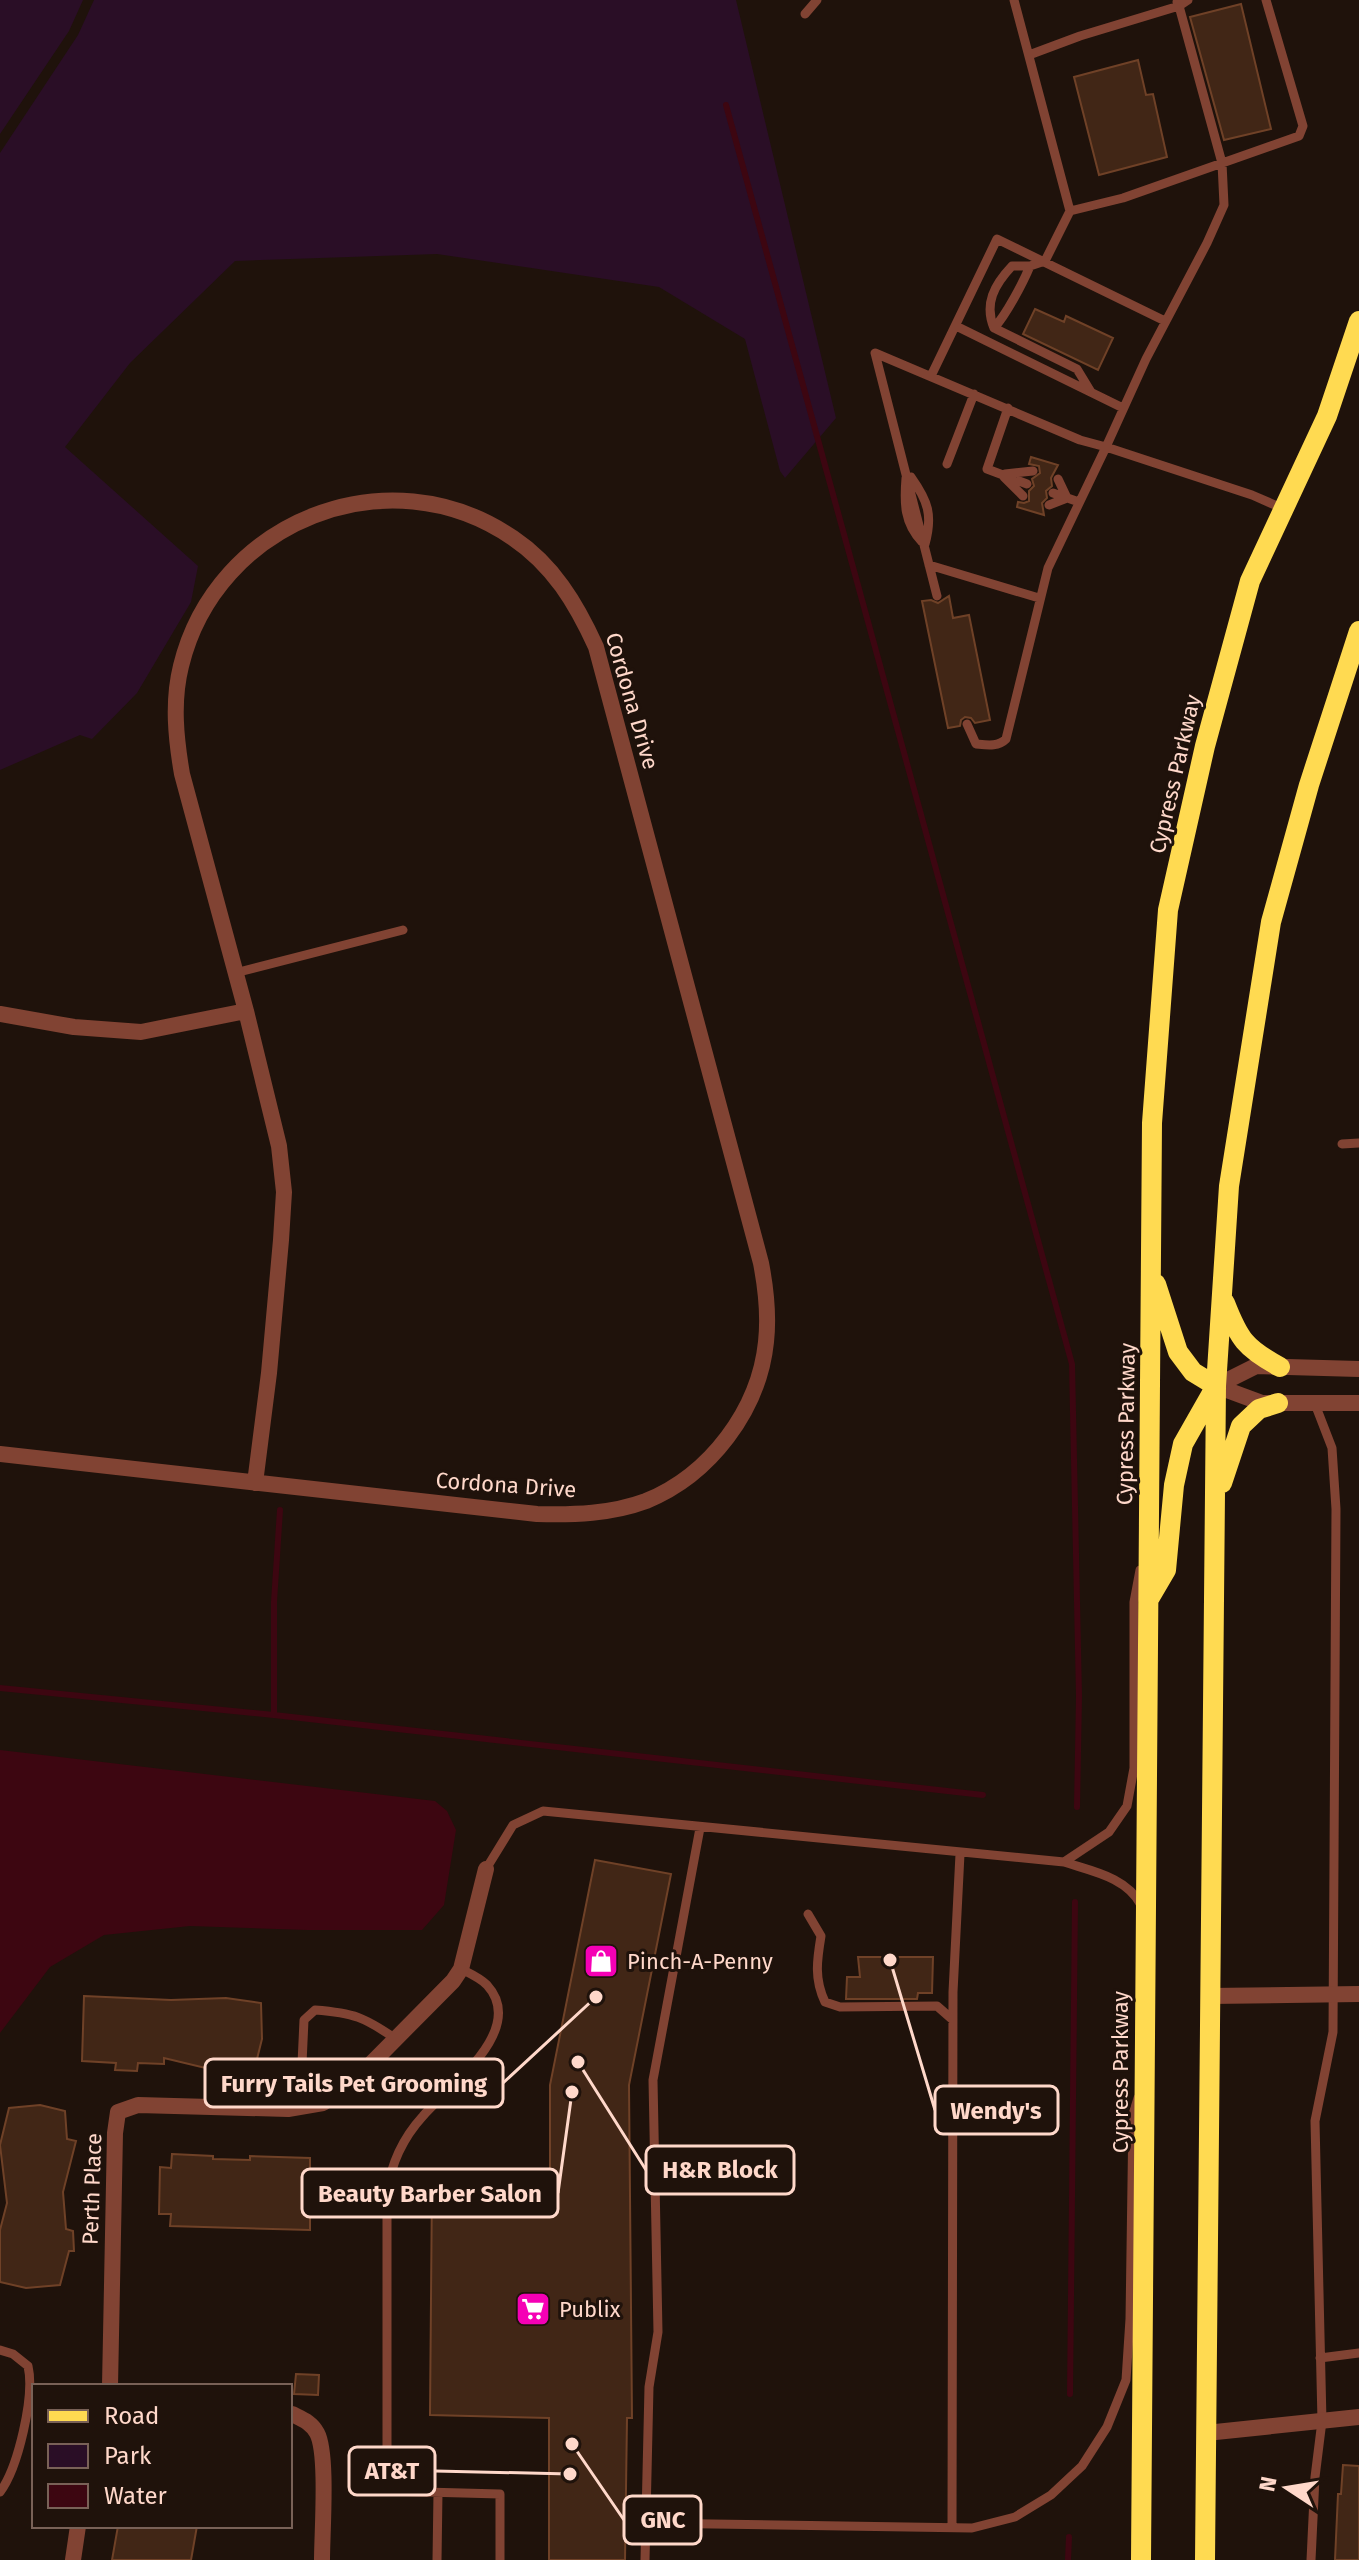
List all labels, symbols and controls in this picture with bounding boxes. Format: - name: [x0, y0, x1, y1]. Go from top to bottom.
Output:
- street label: Cordona Drive: [600, 630, 664, 772]
- street label: Cypress Parkway: [1144, 692, 1206, 856]
- street label: Cypress Parkway: [1111, 1342, 1141, 1505]
- street label: Cordona Drive: [435, 1467, 577, 1503]
- shop icon: Pinch-A-Penny: [582, 1942, 620, 1980]
- place label: Pinch-A-Penny: [627, 1948, 773, 1975]
- street label: Cypress Parkway: [1107, 1991, 1134, 2153]
- callout: Furry Tails Pet Grooming: [205, 2059, 503, 2107]
- text: Furry Tails Pet Grooming: [221, 2070, 488, 2098]
- callout: Wendy's: [935, 2086, 1058, 2134]
- text: Wendy's: [950, 2097, 1042, 2125]
- street label: Perth Place: [77, 2132, 107, 2246]
- callout: H&R Block: [646, 2146, 794, 2194]
- text: H&R Block: [662, 2156, 778, 2184]
- callout: Beauty Barber Salon: [302, 2169, 558, 2217]
- text: Beauty Barber Salon: [318, 2180, 542, 2208]
- supermarket icon: Publix: [514, 2290, 552, 2328]
- place label: Publix: [559, 2296, 621, 2323]
- legend: [32, 2384, 292, 2528]
- text: Road: [104, 2402, 159, 2430]
- text: Park: [104, 2442, 152, 2470]
- callout: AT&T: [349, 2447, 435, 2495]
- north arrow: [1247, 2448, 1327, 2528]
- text: AT&T: [364, 2457, 419, 2485]
- text: N: [1253, 2474, 1283, 2494]
- text: Water: [104, 2482, 168, 2510]
- callout: GNC: [624, 2496, 701, 2544]
- text: GNC: [640, 2506, 686, 2534]

